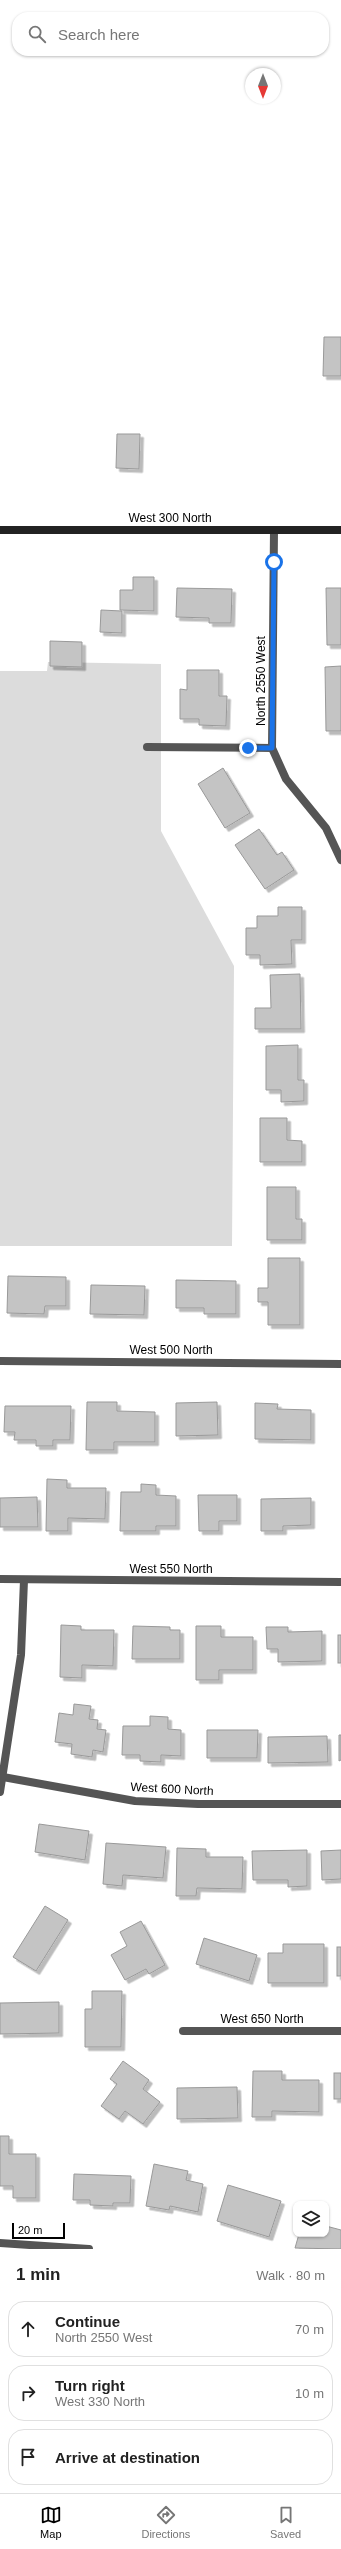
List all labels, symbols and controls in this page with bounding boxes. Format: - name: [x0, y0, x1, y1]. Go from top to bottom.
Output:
- search box: [12, 12, 329, 56]
- icon: search: [26, 23, 48, 45]
- text: Search here: [58, 26, 140, 43]
- north arrow: [245, 68, 281, 104]
- street label: West 300 North: [128, 511, 212, 525]
- route start: [265, 553, 283, 571]
- street label: North 2550 West: [254, 635, 268, 726]
- route end: [239, 739, 257, 757]
- street label: West 500 North: [129, 1343, 213, 1357]
- street label: West 550 North: [129, 1562, 213, 1576]
- street label: West 600 North: [130, 1780, 214, 1798]
- street label: West 650 North: [220, 2012, 304, 2026]
- map controls: [293, 2201, 329, 2237]
- button: layers: [293, 2201, 329, 2237]
- scale bar: [12, 2221, 65, 2240]
- text: 20 m: [18, 2224, 42, 2236]
- text: 1 min: [16, 2265, 60, 2284]
- text: Walk · 80 m: [256, 2268, 325, 2283]
- text: Continue: [55, 2313, 120, 2330]
- icon: ahead: [17, 2318, 39, 2340]
- text: 70 m: [295, 2322, 324, 2337]
- text: North 2550 West: [55, 2330, 152, 2345]
- text: Turn right: [55, 2377, 125, 2394]
- icon: right: [17, 2382, 39, 2404]
- text: 10 m: [295, 2386, 324, 2401]
- text: West 330 North: [55, 2394, 145, 2409]
- icon: arrive: [17, 2446, 39, 2468]
- text: Arrive at destination: [55, 2449, 200, 2466]
- tab: Map: [40, 2504, 62, 2540]
- tab: Directions: [141, 2504, 190, 2540]
- tab: Saved: [270, 2504, 301, 2540]

